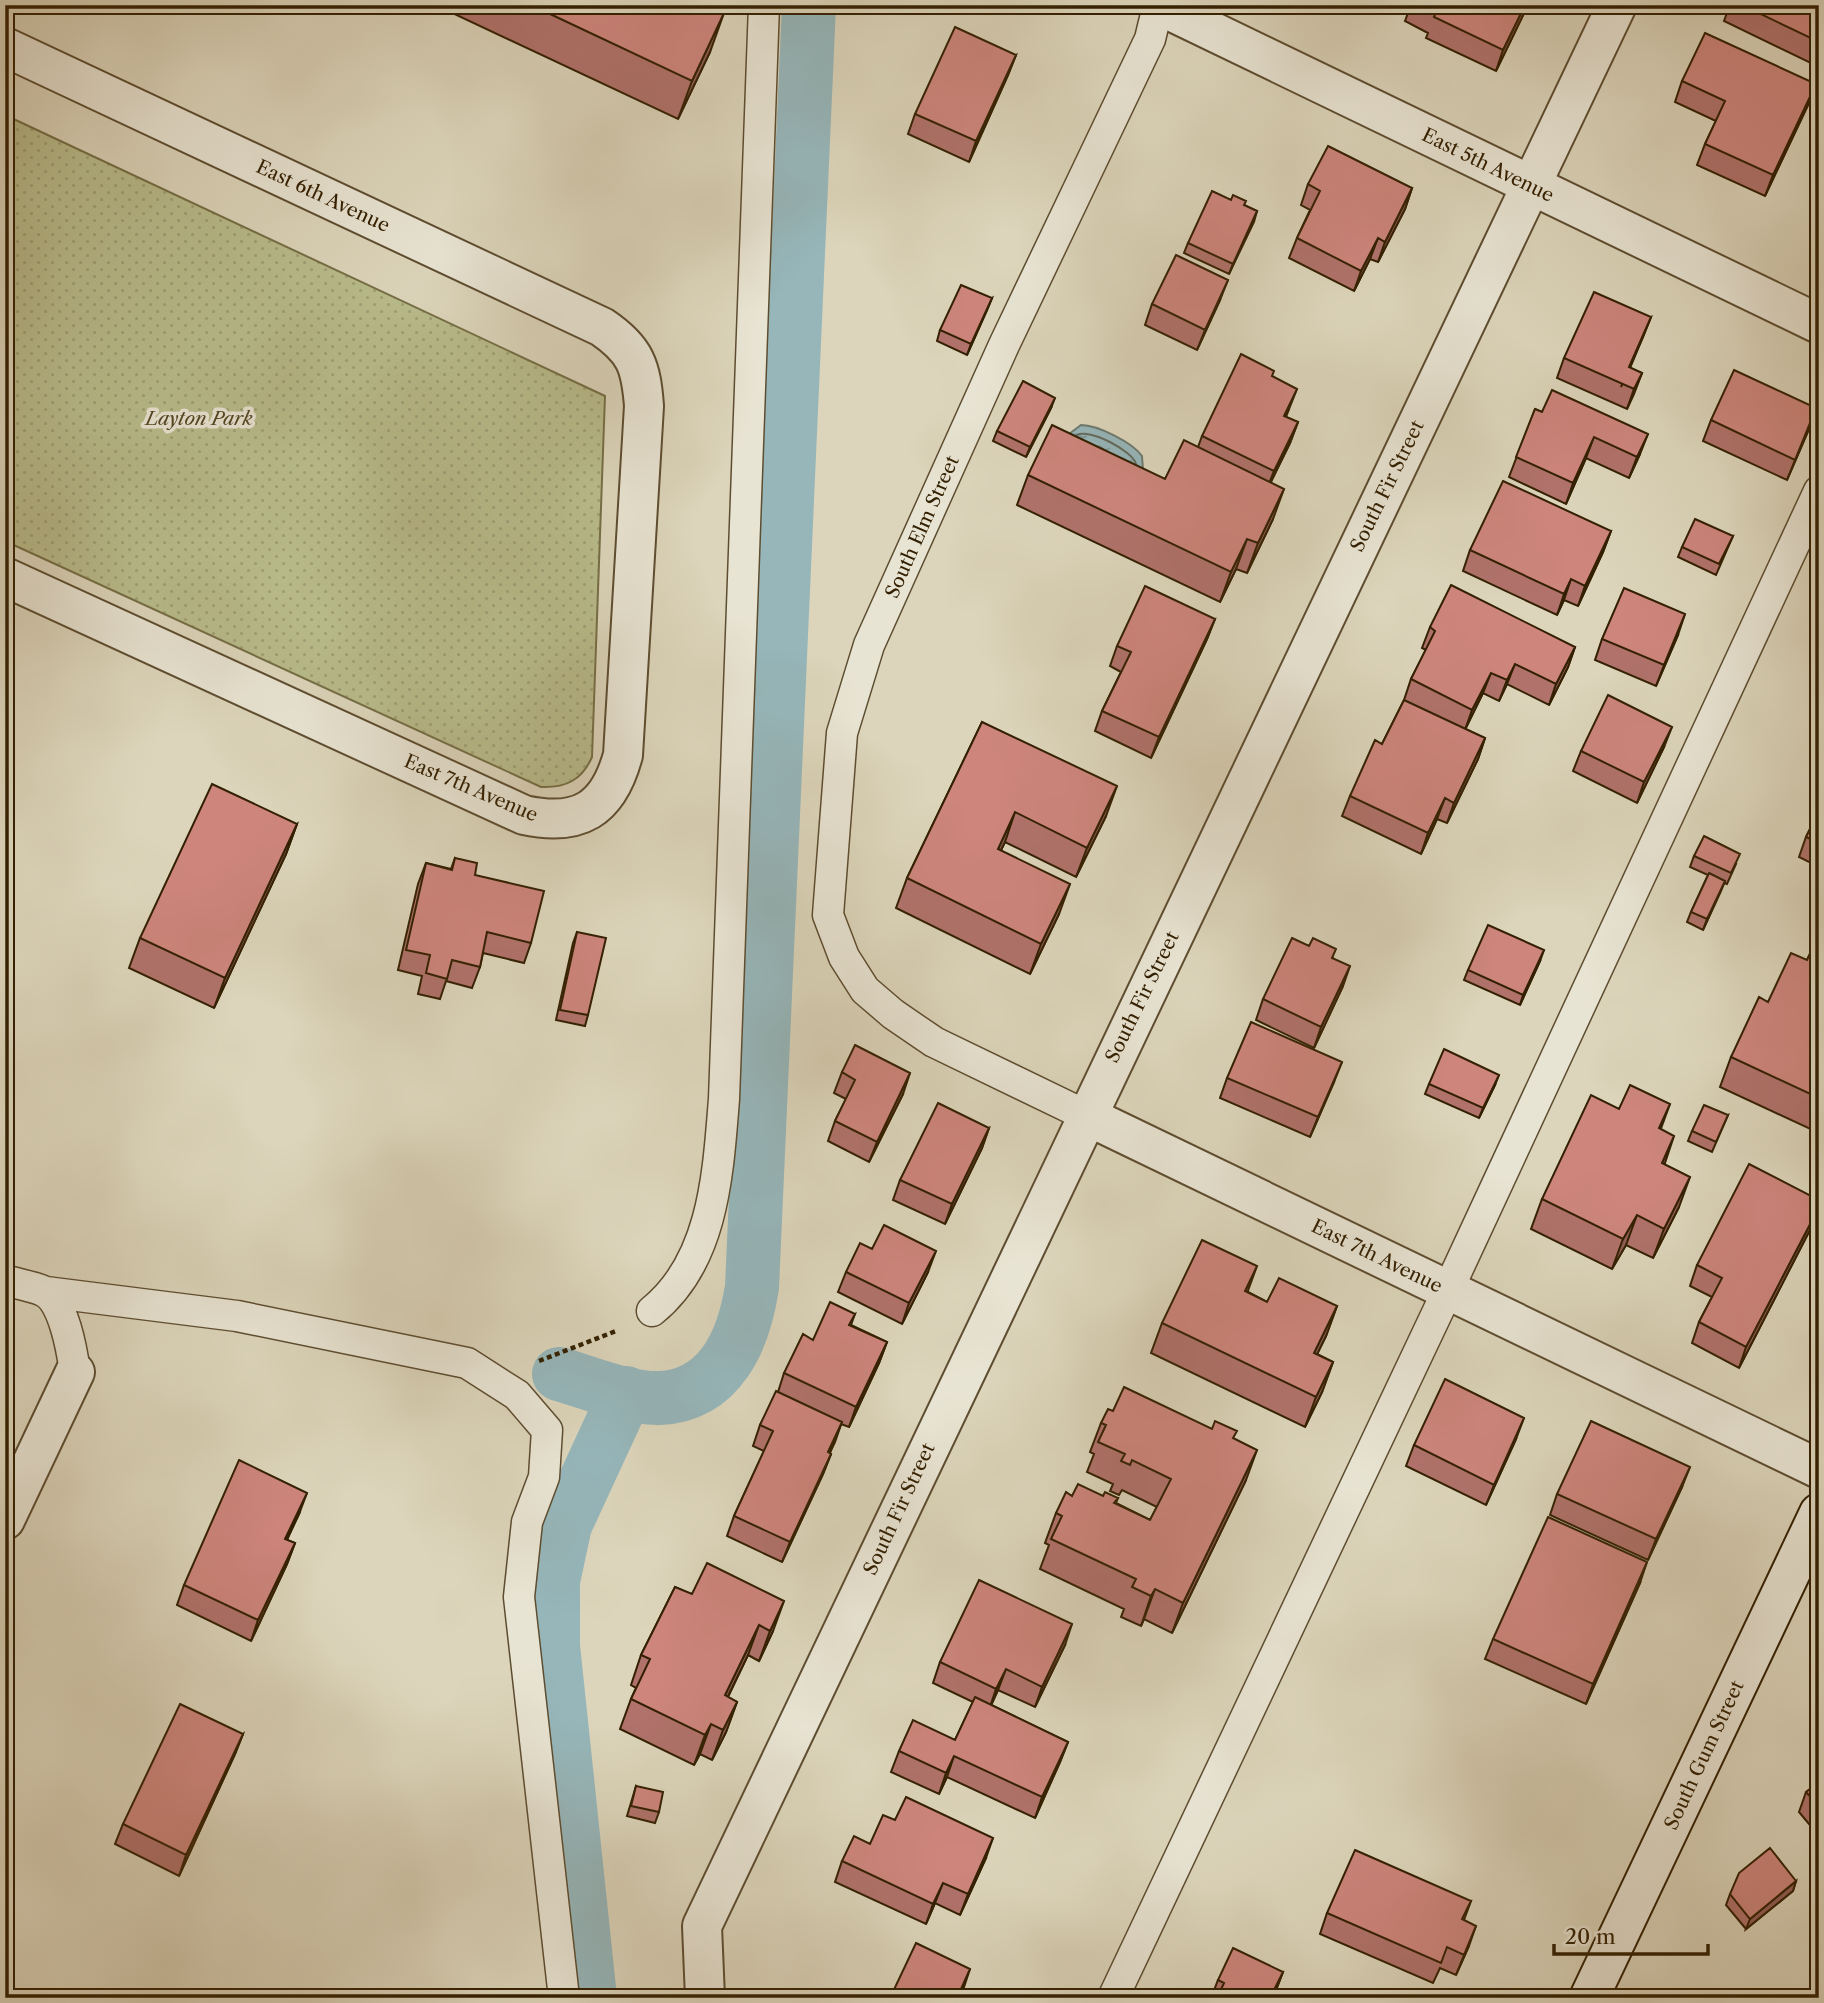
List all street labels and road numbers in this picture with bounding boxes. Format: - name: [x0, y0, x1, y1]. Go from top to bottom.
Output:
- street label: East 5th Avenue: [1418, 123, 1558, 207]
- street label: East 6th Avenue: [253, 155, 393, 237]
- street label: South Fir Street: [1345, 416, 1429, 555]
- street label: South Elm Street: [880, 452, 964, 602]
- street label: East 7th Avenue: [401, 750, 541, 826]
- street label: South Fir Street: [1100, 927, 1184, 1066]
- street label: East 7th Avenue: [1308, 1214, 1446, 1298]
- street label: South Fir Street: [858, 1439, 940, 1579]
- street label: South Gum Street: [1659, 1676, 1749, 1833]

